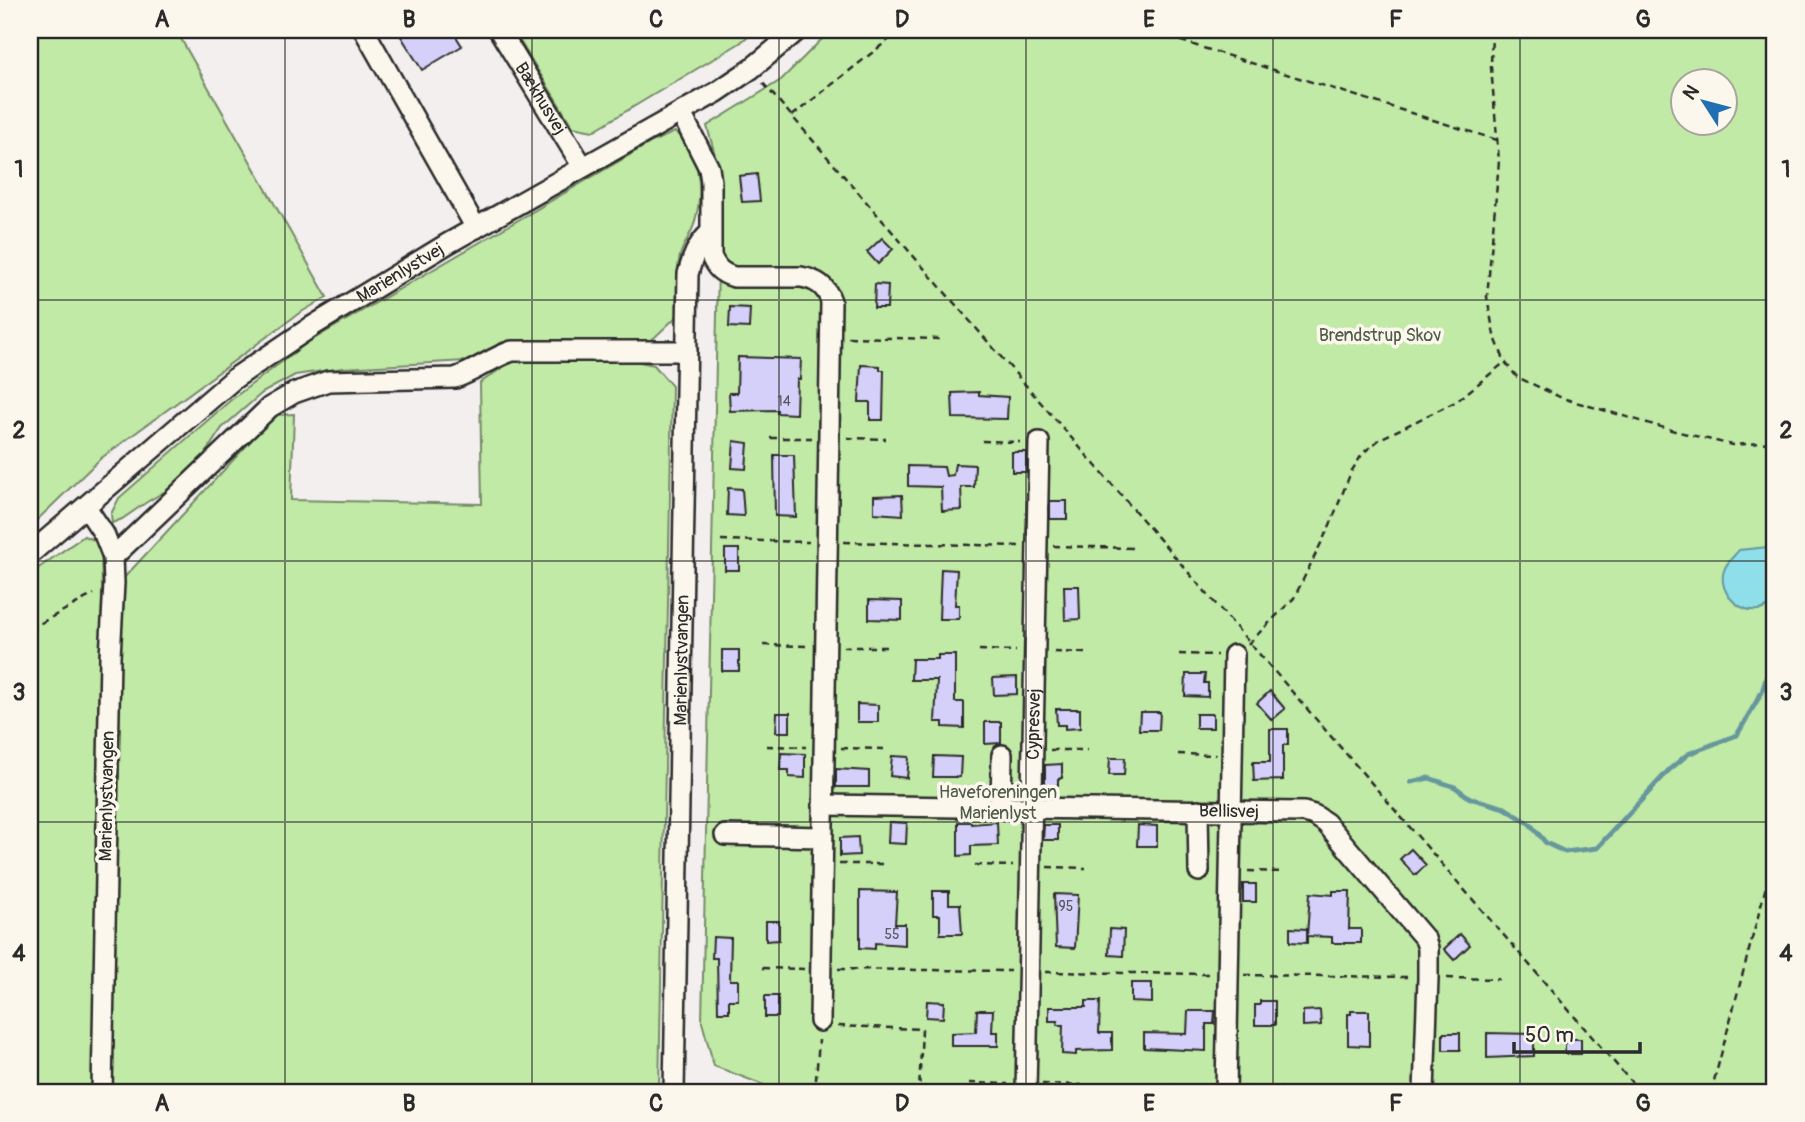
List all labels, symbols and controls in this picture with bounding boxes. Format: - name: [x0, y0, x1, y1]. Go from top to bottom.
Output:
- text: A: [155, 5, 170, 34]
- text: B: [402, 5, 416, 34]
- text: C: [649, 5, 663, 34]
- text: D: [895, 5, 909, 34]
- text: E: [1143, 5, 1155, 34]
- text: F: [1389, 5, 1403, 34]
- text: G: [1635, 5, 1651, 34]
- street label: Bækhusvej: [510, 58, 572, 139]
- north arrow: [1668, 66, 1738, 136]
- text: N: [1678, 80, 1705, 105]
- text: 1: [15, 155, 24, 184]
- text: 1: [1782, 155, 1791, 184]
- street label: Marienlystvej: [352, 237, 448, 308]
- park label: Brendstrup Skov: [1319, 324, 1441, 347]
- house number: 14: [777, 393, 791, 410]
- text: 2: [13, 416, 26, 445]
- text: 2: [1780, 416, 1793, 445]
- street label: Marienlystvangen: [669, 594, 694, 726]
- text: 3: [13, 678, 25, 707]
- text: 3: [1780, 678, 1792, 707]
- street label: Cypresvej: [1021, 688, 1046, 760]
- street label: Marienlystvangen: [94, 730, 120, 862]
- park label: Haveforeningen Marienlyst: [939, 781, 1057, 825]
- street label: Bellisvej: [1199, 799, 1259, 823]
- house number: 95: [1059, 898, 1073, 915]
- house number: 55: [884, 926, 900, 943]
- text: 4: [12, 939, 26, 968]
- text: 4: [1779, 939, 1793, 968]
- scale bar: [1514, 1010, 1640, 1054]
- text: 50 m: [1525, 1022, 1574, 1049]
- text: A: [155, 1089, 170, 1118]
- text: B: [402, 1089, 416, 1118]
- text: C: [649, 1089, 663, 1118]
- text: D: [895, 1089, 909, 1118]
- text: E: [1143, 1089, 1155, 1118]
- text: F: [1389, 1089, 1403, 1118]
- text: G: [1635, 1089, 1651, 1118]

